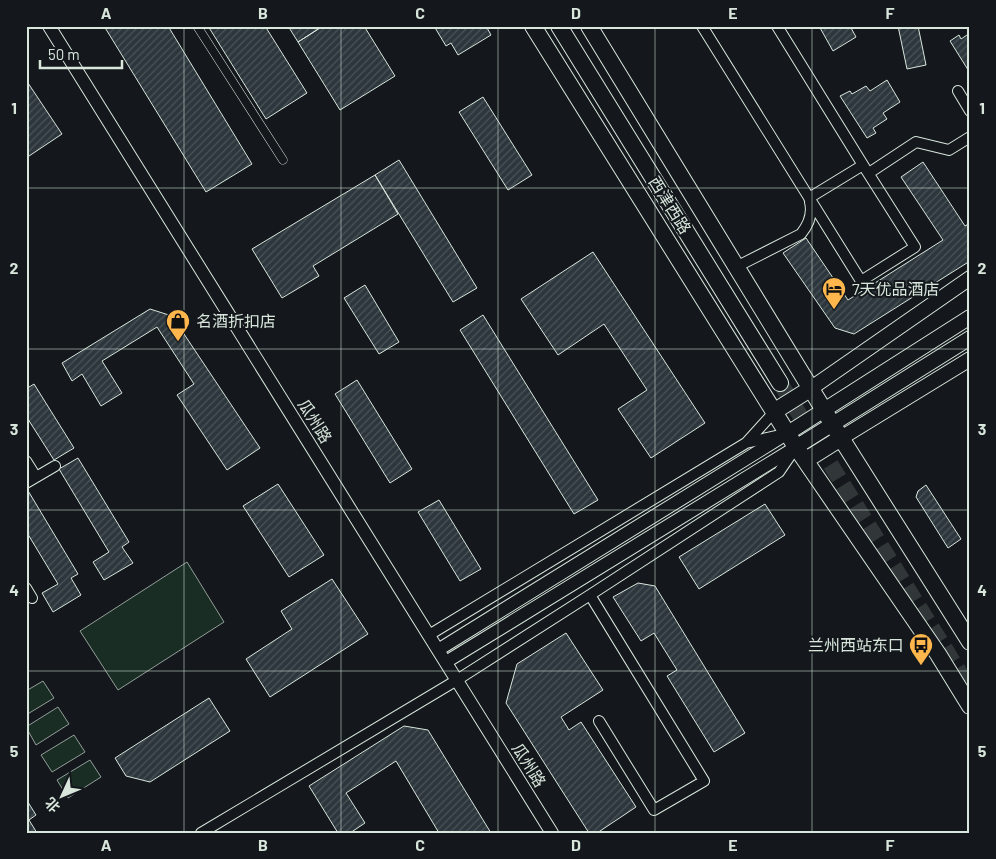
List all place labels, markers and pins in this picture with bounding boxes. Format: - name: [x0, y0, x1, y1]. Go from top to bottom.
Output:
- hotel icon: 7天优品酒店: [821, 276, 847, 310]
- place label: 7天优品酒店: [852, 279, 940, 298]
- shop icon: 名酒折扣店: [165, 308, 191, 342]
- place label: 名酒折扣店: [196, 311, 276, 330]
- bus stop icon: 兰州西站东口: [908, 632, 934, 666]
- place label: 兰州西站东口: [808, 635, 904, 654]

